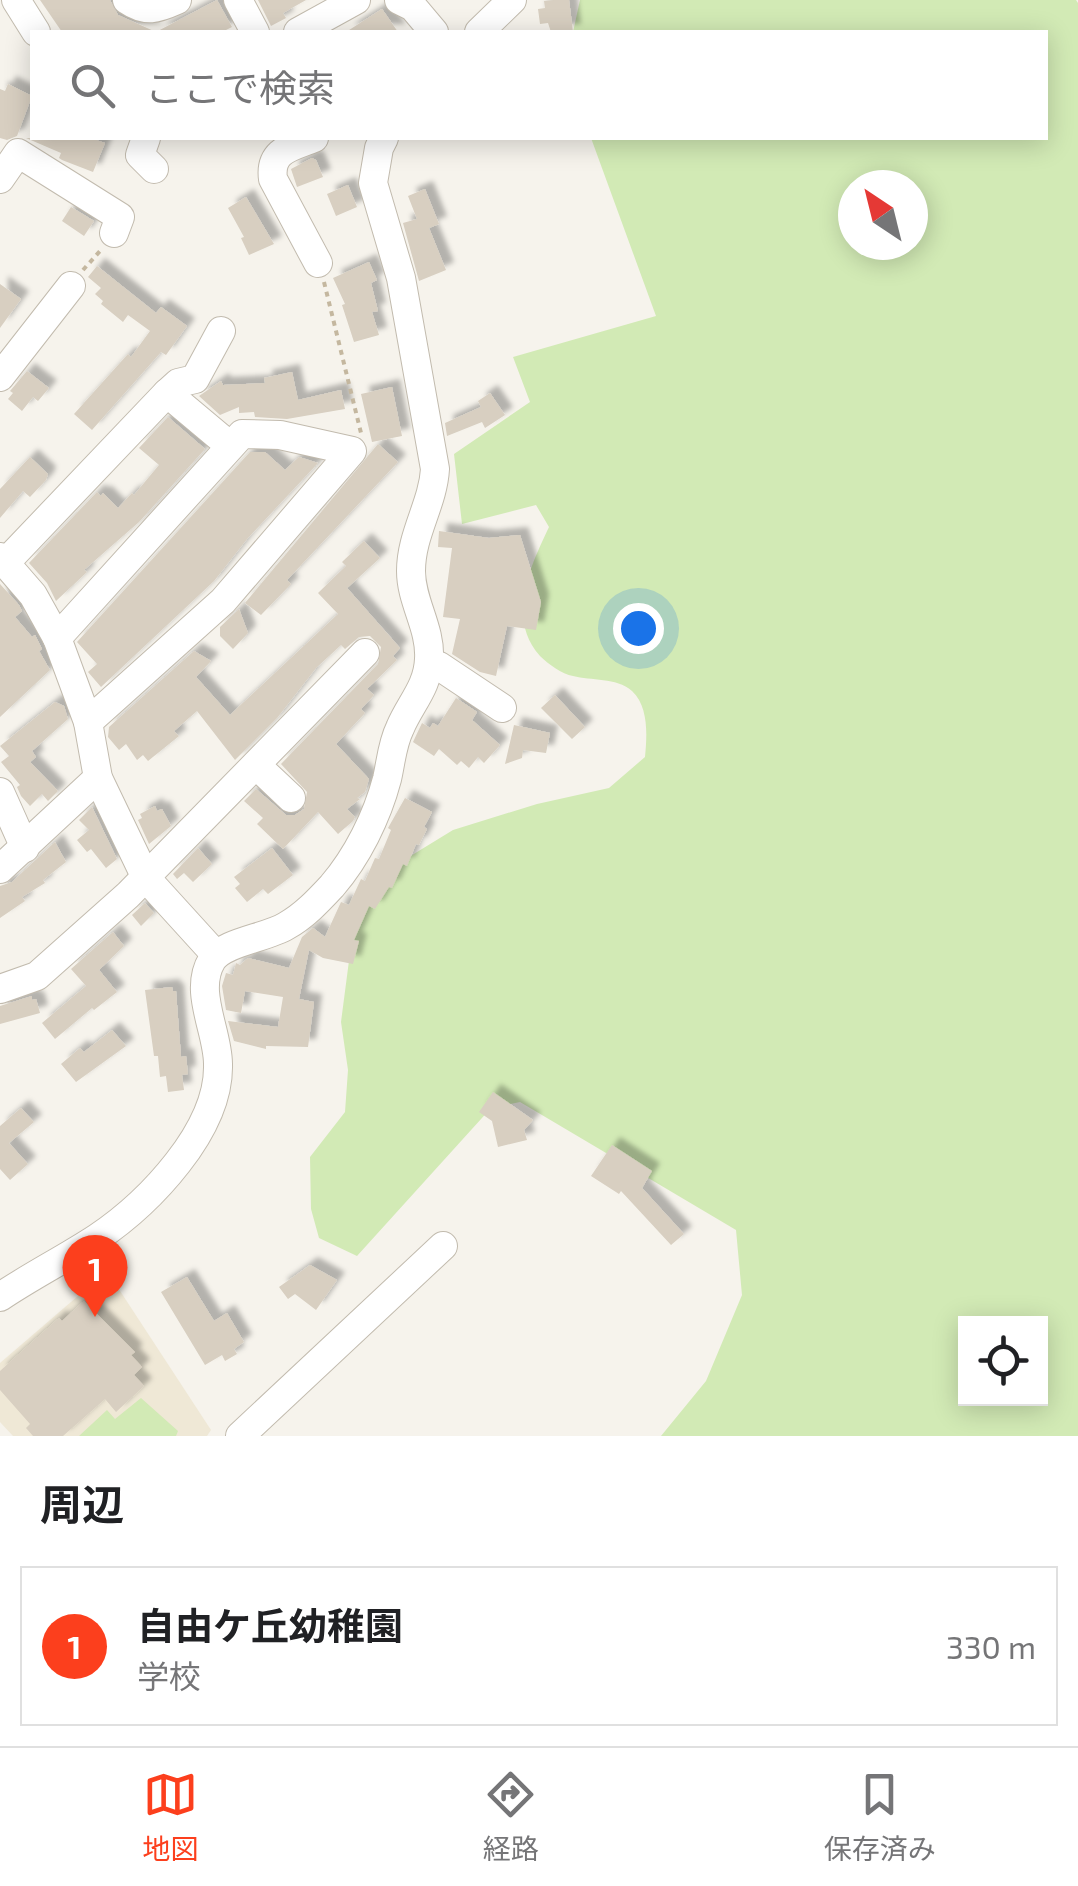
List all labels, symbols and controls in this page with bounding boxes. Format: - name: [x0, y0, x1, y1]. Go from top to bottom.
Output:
- search box: [30, 30, 1048, 140]
- icon: search: [65, 58, 120, 113]
- text: ここで検索: [145, 64, 335, 110]
- north arrow: [838, 170, 928, 260]
- your location: [613, 603, 664, 654]
- pin: 1: [62, 1234, 128, 1317]
- map controls: [958, 1316, 1048, 1406]
- button: locate: [958, 1316, 1048, 1406]
- text: 周辺: [40, 1478, 124, 1528]
- text: 自由ケ丘幼稚園: [137, 1602, 403, 1648]
- text: 1: [68, 1627, 81, 1665]
- text: 330 m: [946, 1627, 1036, 1665]
- text: 学校: [137, 1656, 201, 1694]
- tab: 地図: [142, 1767, 198, 1867]
- tab: 経路: [483, 1767, 539, 1867]
- tab: 保存済み: [824, 1767, 936, 1867]

